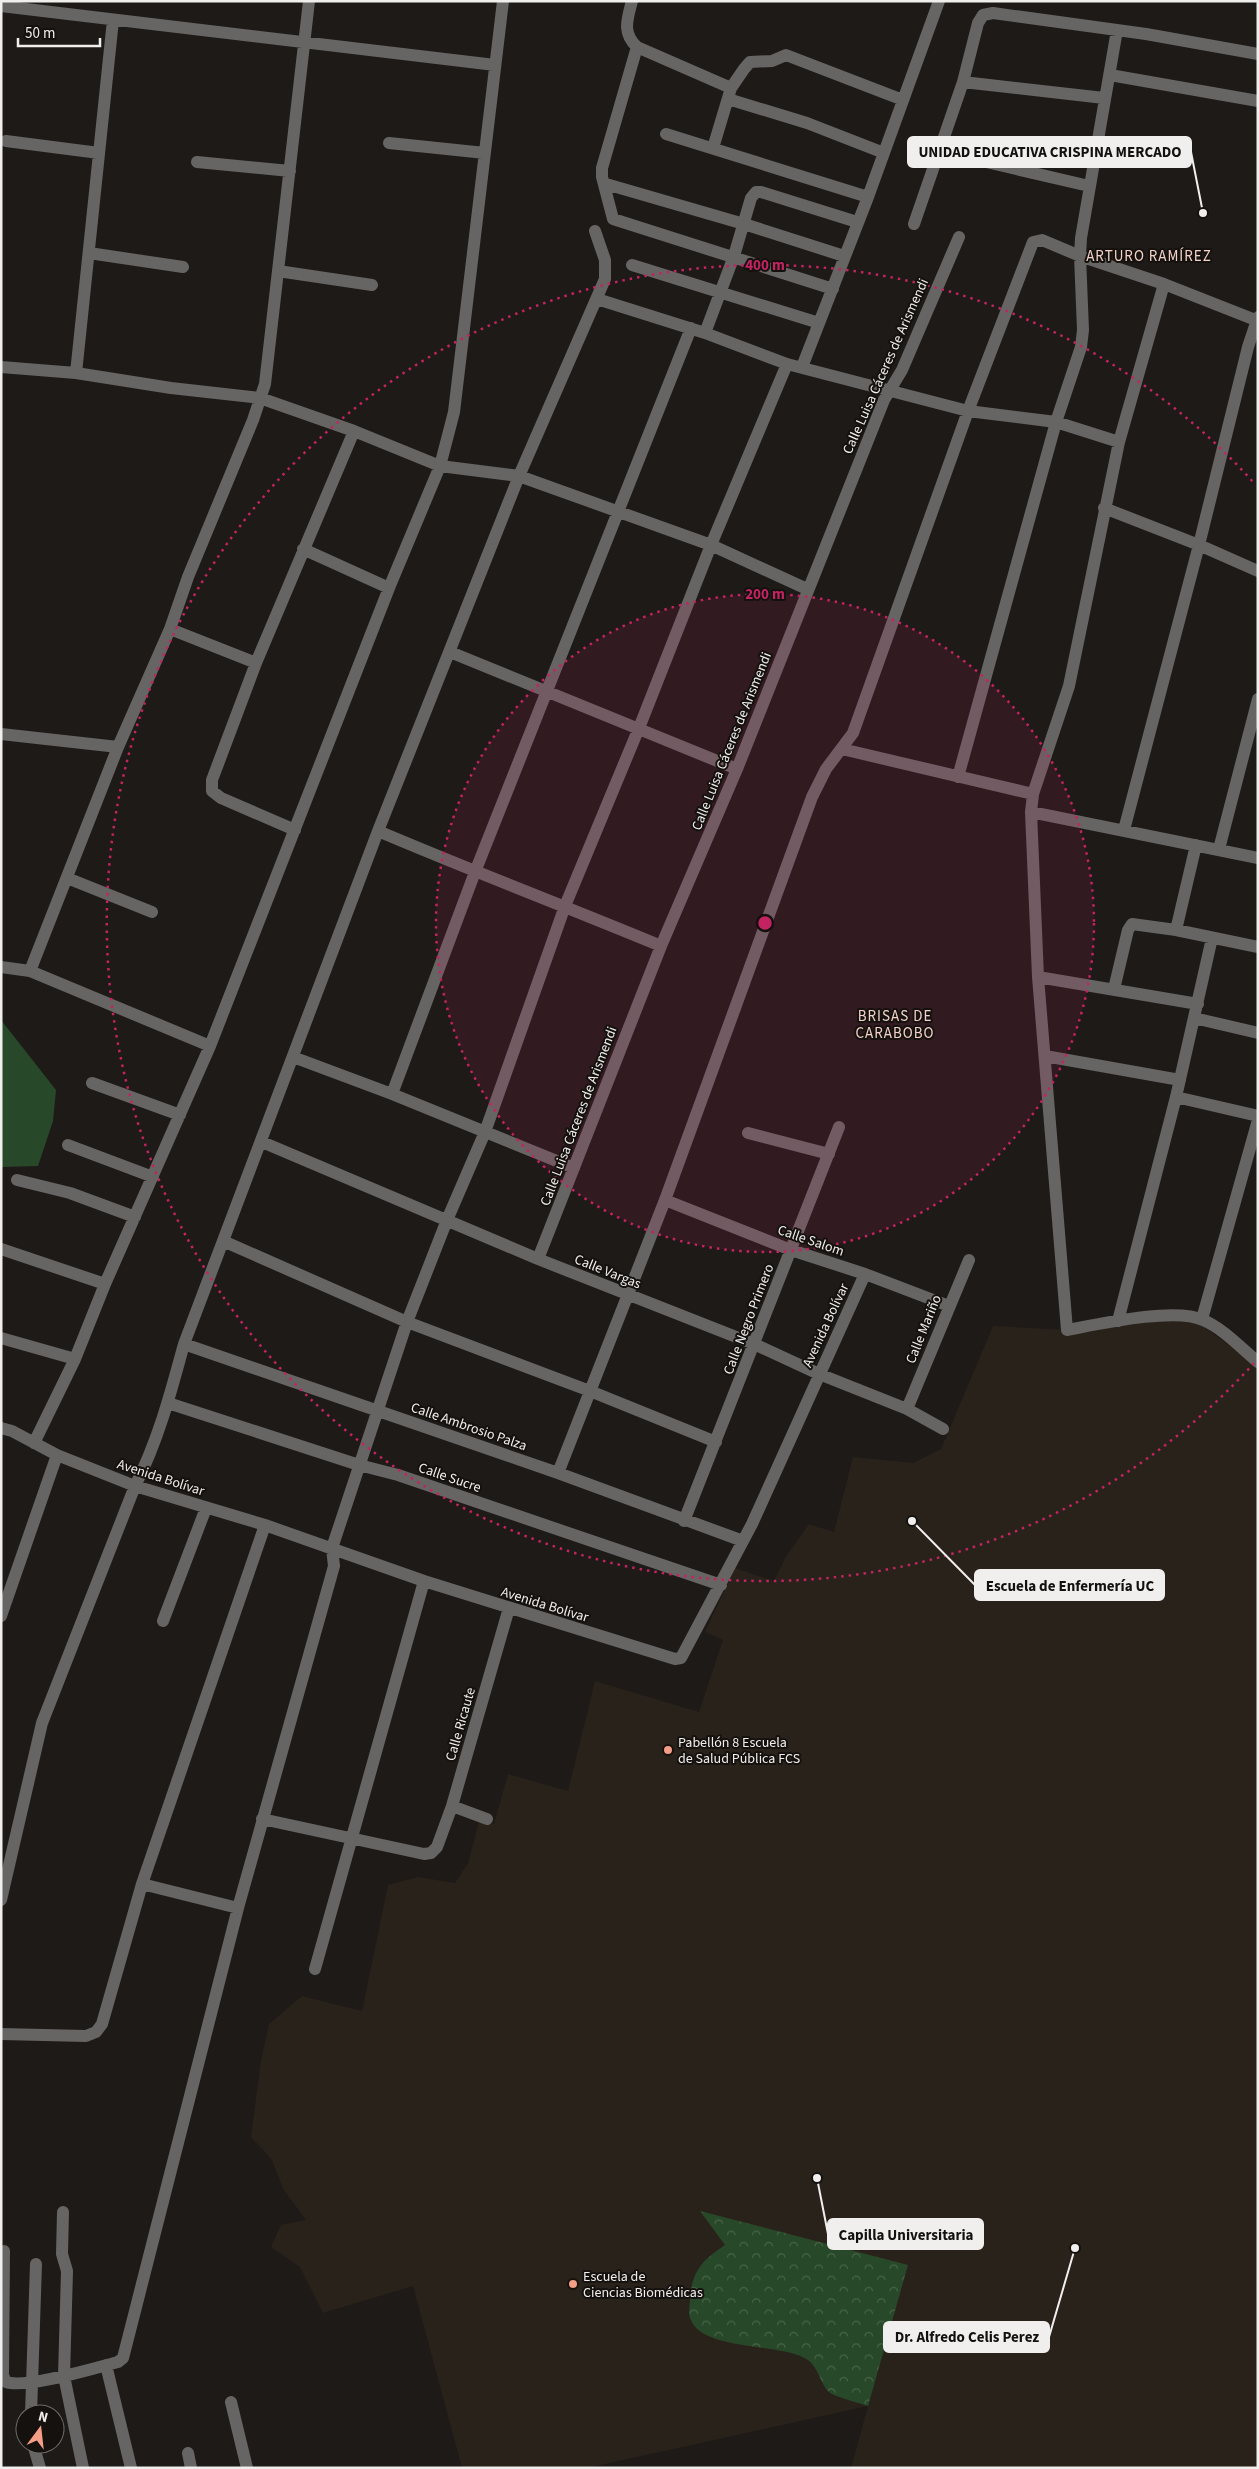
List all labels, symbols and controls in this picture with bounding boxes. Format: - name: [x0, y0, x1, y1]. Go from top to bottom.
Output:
- scale bar: [18, 15, 100, 47]
- text: 50 m: [25, 23, 55, 44]
- callout: UNIDAD EDUCATIVA CRISPINA MERCADO: [908, 137, 1191, 167]
- text: UNIDAD EDUCATIVA CRISPINA MERCADO: [918, 142, 1182, 163]
- district label: ARTURO RAMÍREZ: [1086, 246, 1212, 267]
- text: 400 m: [745, 255, 785, 276]
- street label: Calle Luisa Cáceres de Arismendi: [838, 275, 934, 457]
- text: 200 m: [745, 584, 785, 605]
- street label: Calle Luisa Cáceres de Arismendi: [687, 649, 777, 833]
- centre of rings: [756, 914, 774, 932]
- district label: BRISAS DE CARABOBO: [856, 1006, 934, 1044]
- street label: Calle Luisa Cáceres de Arismendi: [535, 1024, 622, 1209]
- street label: Calle Salom: [775, 1220, 847, 1262]
- street label: Calle Vargas: [571, 1249, 644, 1294]
- street label: Calle Negro Primero: [719, 1261, 779, 1378]
- street label: Avenida Bolívar: [798, 1280, 854, 1371]
- street label: Calle Mariño: [901, 1292, 947, 1367]
- street label: Calle Ambrosio Palza: [408, 1398, 529, 1456]
- street label: Avenida Bolívar: [114, 1454, 207, 1502]
- street label: Calle Sucre: [416, 1458, 484, 1498]
- callout: Escuela de Enfermería UC: [975, 1570, 1164, 1600]
- text: Escuela de Enfermería UC: [986, 1576, 1155, 1597]
- street label: Avenida Bolívar: [498, 1582, 591, 1628]
- street label: Calle Ricaute: [441, 1685, 481, 1763]
- place label: Pabellón 8 Escuela de Salud Pública FCS: [678, 1733, 800, 1769]
- marker: Pabellón 8 Escuela de Salud Pública FCS: [662, 1744, 674, 1756]
- callout: Capilla Universitaria: [828, 2219, 983, 2249]
- text: Capilla Universitaria: [838, 2225, 974, 2246]
- place label: Escuela de Ciencias Biomédicas: [583, 2267, 703, 2303]
- marker: Escuela de Ciencias Biomédicas: [567, 2278, 579, 2290]
- callout: Dr. Alfredo Celis Perez: [884, 2322, 1049, 2352]
- text: Dr. Alfredo Celis Perez: [895, 2327, 1039, 2348]
- north arrow: [15, 2404, 65, 2454]
- text: N: [36, 2407, 50, 2428]

